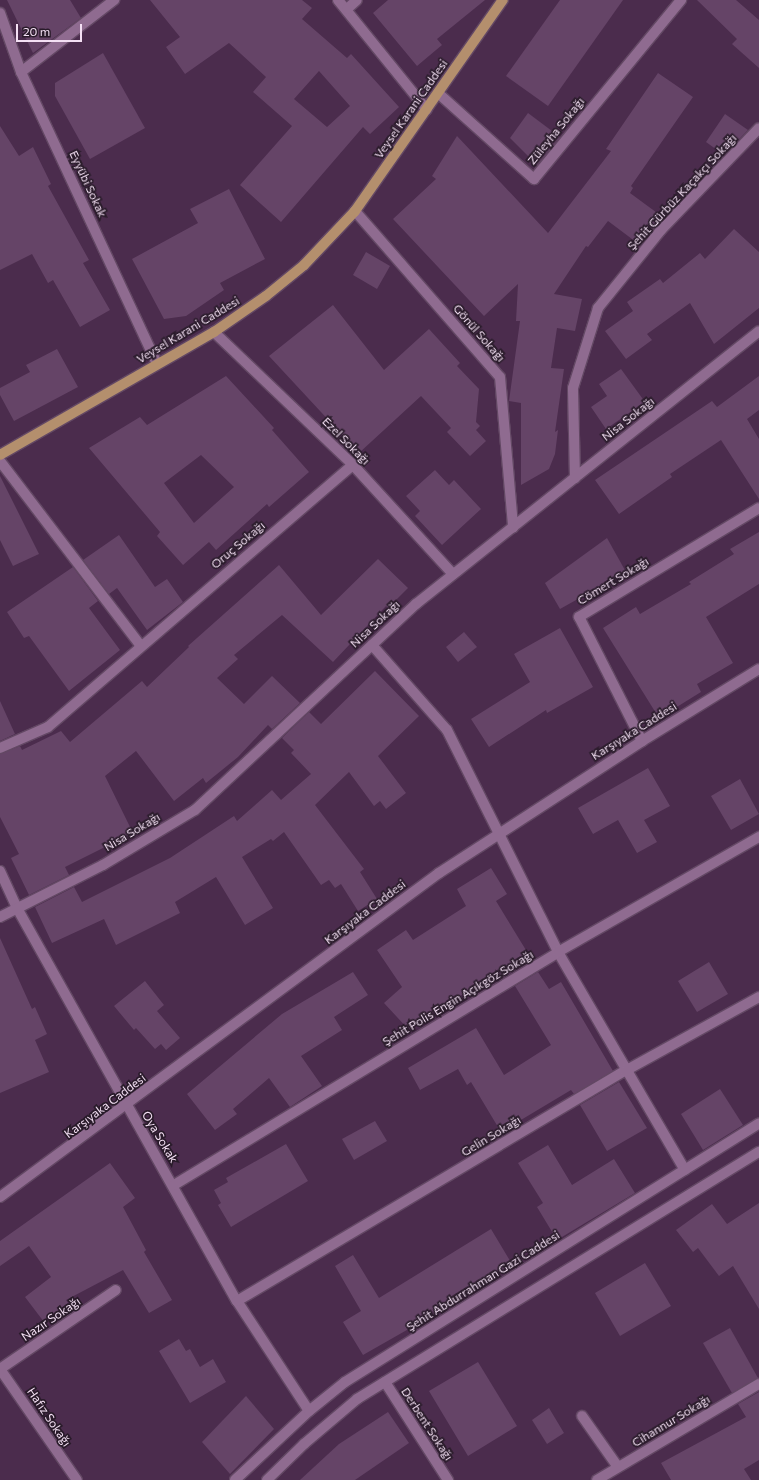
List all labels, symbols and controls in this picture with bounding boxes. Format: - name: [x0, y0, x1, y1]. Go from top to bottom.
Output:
- scale bar: [18, 16, 84, 42]
- text: 20 m: [23, 24, 50, 38]
- street label: Veysel Karani Caddesi: [371, 57, 451, 161]
- street label: Züleyha Sokağı: [525, 95, 587, 167]
- street label: Şehit Gürbüz Kaçakçı Sokağı: [624, 131, 740, 253]
- street label: Eyyübi Sokak: [66, 148, 110, 220]
- street label: Veysel Karani Caddesi: [134, 294, 242, 366]
- street label: Gönül Sokağı: [450, 301, 508, 365]
- street label: Nisa Sokağı: [599, 394, 657, 444]
- street label: Ezel Sokağı: [319, 414, 373, 468]
- street label: Oruç Sokağı: [208, 518, 268, 572]
- street label: Cömert Sokağı: [575, 554, 651, 608]
- street label: Nisa Sokağı: [347, 597, 403, 651]
- street label: Karşıyaka Caddesi: [589, 699, 679, 763]
- street label: Nisa Sokağı: [101, 810, 163, 854]
- street label: Karşıyaka Caddesi: [321, 877, 409, 947]
- street label: Şehit Polis Engin Açıkgöz Sokağı: [380, 947, 536, 1049]
- street label: Karşıyaka Caddesi: [61, 1071, 149, 1141]
- street label: Oya Sokak: [139, 1108, 181, 1166]
- street label: Gelin Sokağı: [459, 1113, 523, 1159]
- street label: Şehit Abdurrahman Gazi Caddesi: [404, 1228, 562, 1334]
- street label: Nazır Sokağı: [19, 1294, 83, 1344]
- street label: Hafız Sokağı: [24, 1385, 74, 1449]
- street label: Derbent Sokağı: [398, 1385, 456, 1463]
- street label: Cihannur Sokağı: [629, 1392, 713, 1450]

